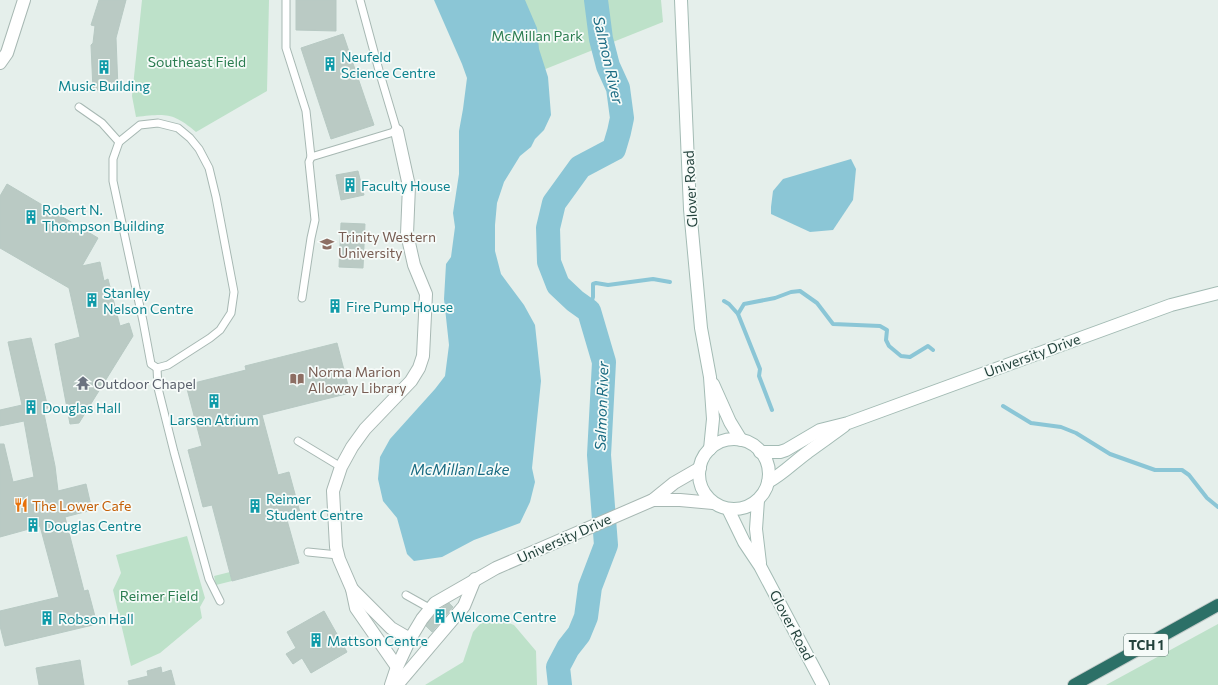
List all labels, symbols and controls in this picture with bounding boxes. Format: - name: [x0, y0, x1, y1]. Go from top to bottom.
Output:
- water label: Salmon River: [590, 14, 628, 107]
- park label: McMillan Park: [491, 27, 583, 44]
- place label: Neufeld Science Centre: [341, 48, 436, 81]
- park label: Southeast Field: [148, 53, 246, 70]
- building icon: Neufeld Science Centre: [322, 56, 338, 72]
- building icon: Music Building: [96, 59, 112, 75]
- place label: Music Building: [58, 77, 150, 94]
- street label: Glover Road: [679, 150, 701, 228]
- building icon: Faculty House: [342, 177, 358, 193]
- place label: Faculty House: [361, 177, 450, 194]
- place label: Robert N. Thompson Building: [42, 201, 165, 234]
- building icon: Robert N. Thompson Building: [23, 209, 39, 225]
- place label: Trinity Western University: [338, 228, 436, 261]
- school or university icon: Trinity Western University: [319, 236, 335, 252]
- place label: Stanley Nelson Centre: [103, 284, 193, 317]
- building icon: Stanley Nelson Centre: [84, 292, 100, 308]
- building icon: Fire Pump House: [327, 298, 343, 314]
- place label: Fire Pump House: [346, 298, 453, 315]
- street label: University Drive: [982, 330, 1082, 380]
- water label: Salmon River: [590, 360, 612, 451]
- place label: Norma Marion Alloway Library: [308, 363, 407, 396]
- library icon: Norma Marion Alloway Library: [289, 371, 305, 387]
- temple icon: Outdoor Chapel: [75, 375, 91, 391]
- place label: Outdoor Chapel: [94, 375, 196, 392]
- building icon: Larsen Atrium: [206, 393, 222, 409]
- building icon: Douglas Hall: [23, 399, 39, 415]
- place label: Douglas Hall: [42, 399, 121, 416]
- place label: Larsen Atrium: [169, 411, 259, 428]
- water label: McMillan Lake: [410, 460, 510, 478]
- place label: Reimer Student Centre: [266, 490, 363, 523]
- restaurant icon: The Lower Cafe: [13, 497, 29, 513]
- place label: The Lower Cafe: [32, 497, 131, 514]
- building icon: Reimer Student Centre: [247, 498, 263, 514]
- street label: University Drive: [514, 510, 614, 566]
- building icon: Douglas Centre: [25, 517, 41, 533]
- place label: Douglas Centre: [44, 517, 142, 534]
- park label: Reimer Field: [120, 587, 198, 604]
- street label: Glover Road: [766, 587, 818, 663]
- building icon: Welcome Centre: [432, 608, 448, 624]
- place label: Welcome Centre: [451, 608, 556, 625]
- building icon: Robson Hall: [39, 610, 55, 626]
- place label: Robson Hall: [58, 610, 134, 627]
- building icon: Mattson Centre: [308, 632, 324, 648]
- place label: Mattson Centre: [327, 632, 428, 649]
- road number: TCH 1: [1124, 634, 1168, 656]

